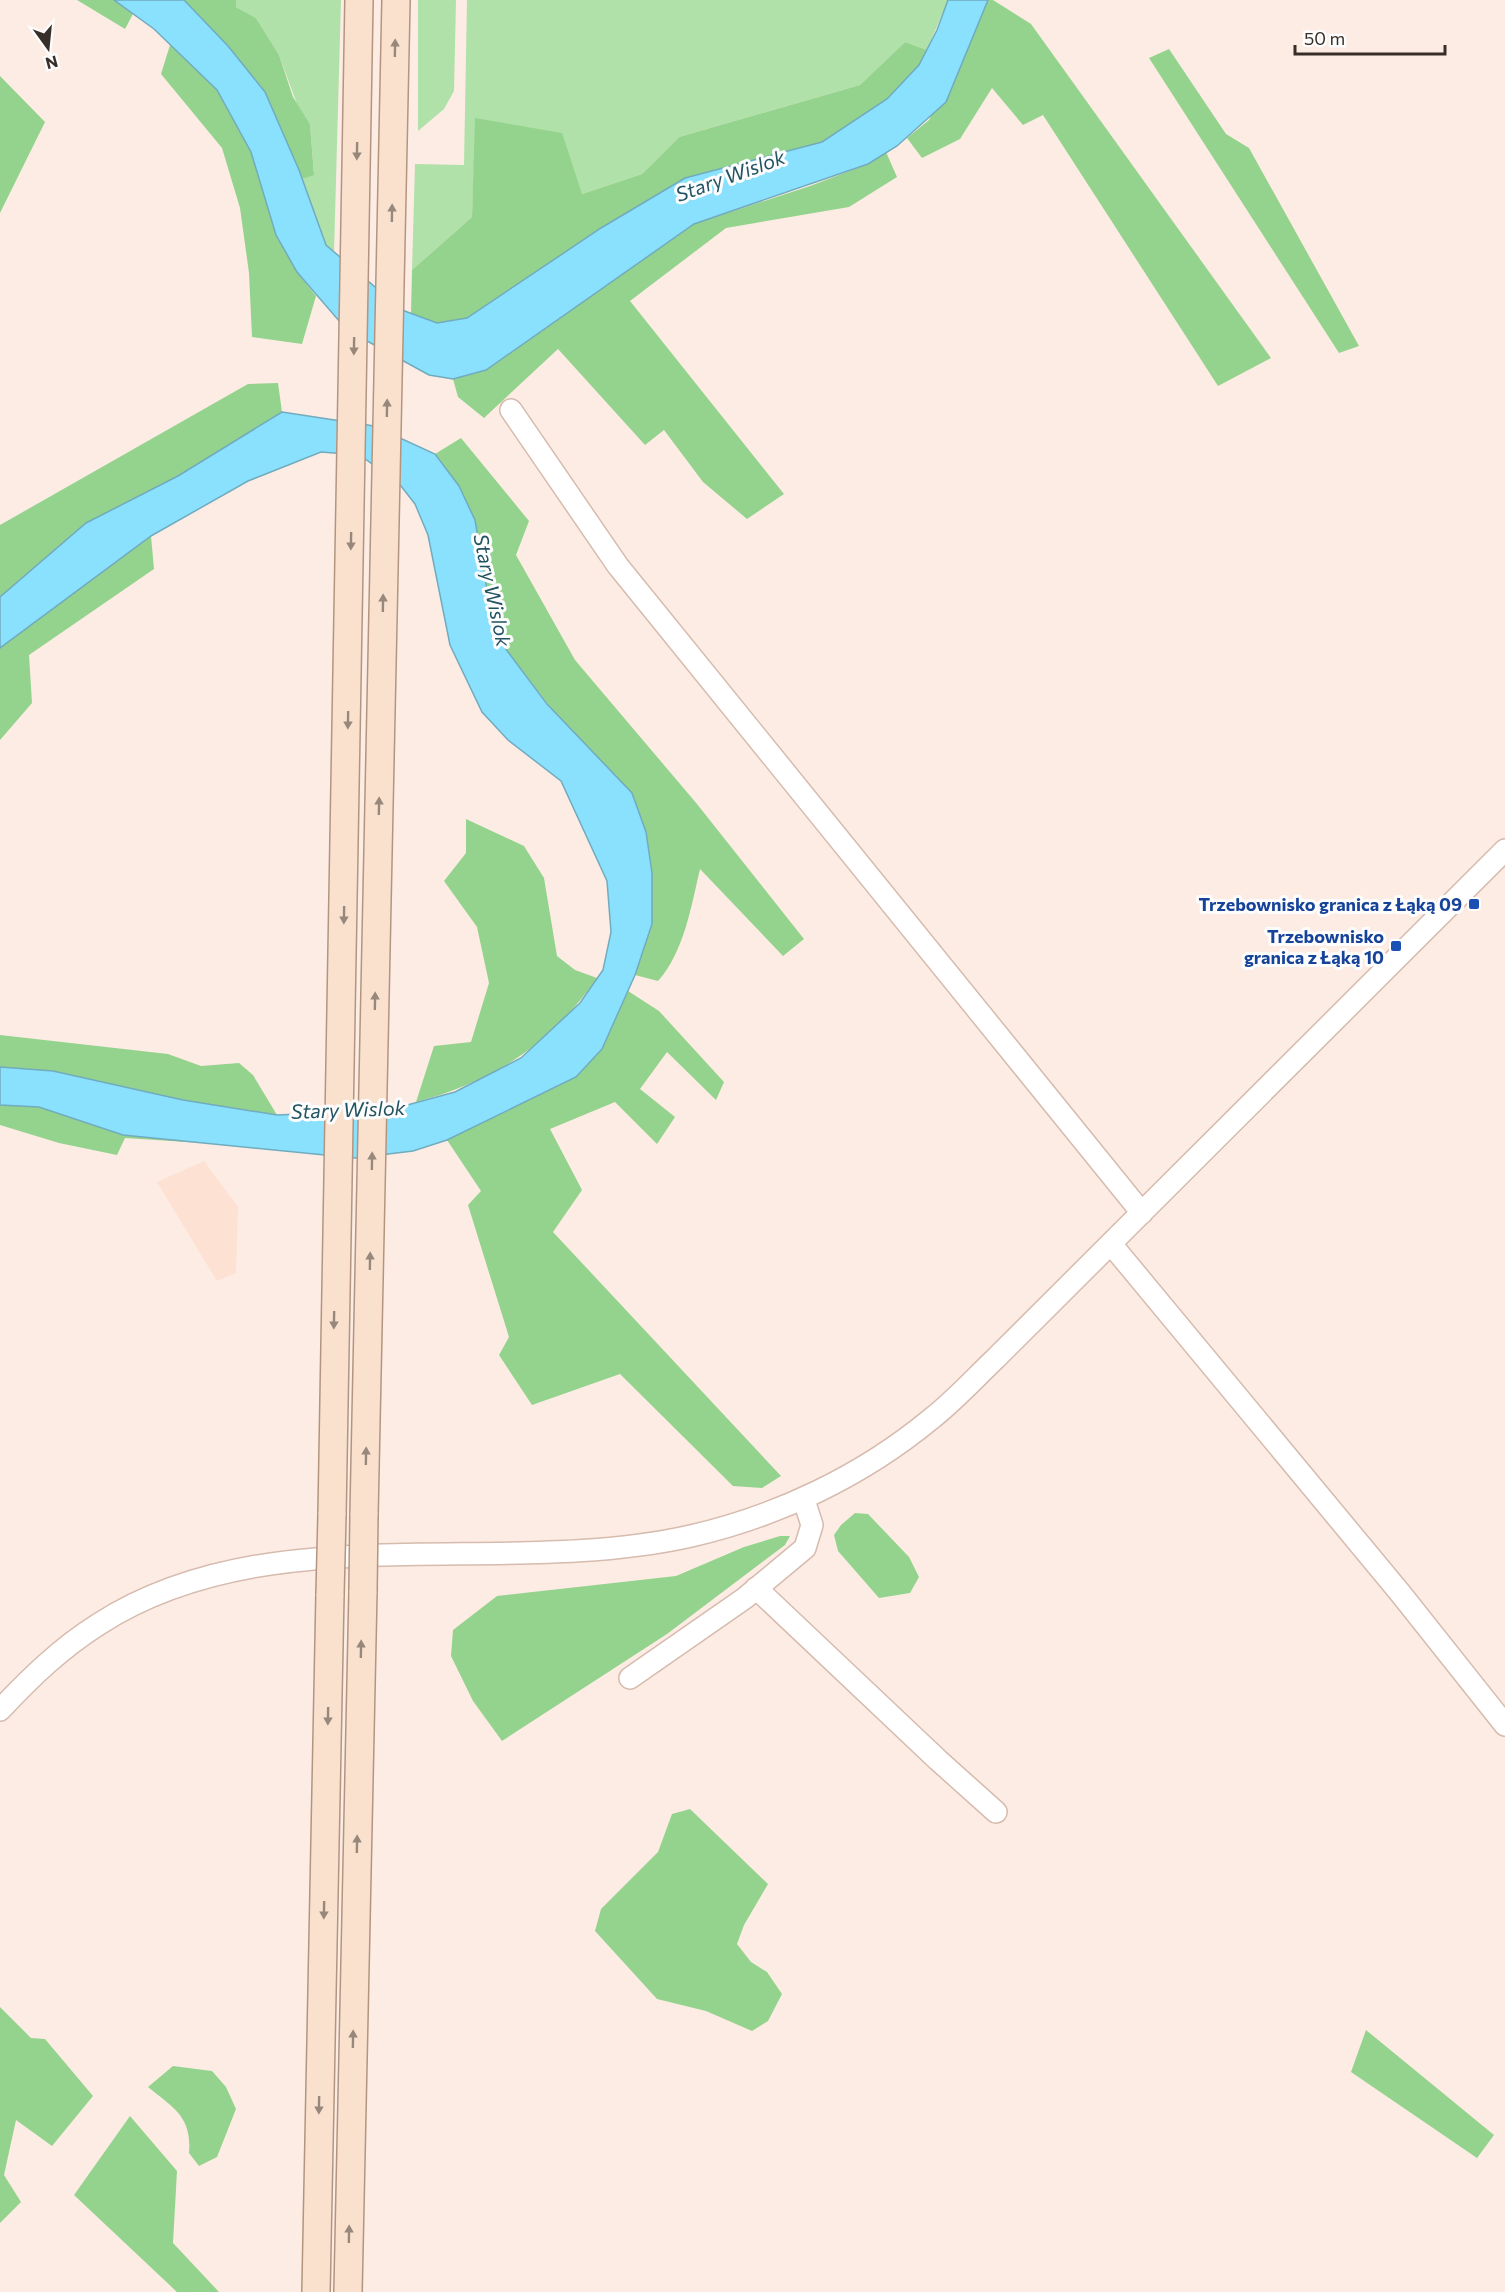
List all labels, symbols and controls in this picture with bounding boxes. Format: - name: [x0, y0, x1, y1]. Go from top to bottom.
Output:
- north arrow: [18, 18, 78, 78]
- scale bar: [1295, 18, 1445, 56]
- text: 50 m: [1304, 27, 1345, 49]
- one-way arrow: [390, 39, 400, 58]
- text: N: [44, 52, 60, 74]
- one-way arrow: [352, 141, 362, 160]
- water label: Stary Wislok: [672, 144, 789, 206]
- one-way arrow: [387, 204, 396, 223]
- one-way arrow: [349, 336, 359, 355]
- one-way arrow: [383, 399, 392, 418]
- one-way arrow: [346, 531, 356, 550]
- water label: Stary Wislok: [469, 531, 517, 650]
- one-way arrow: [379, 594, 388, 613]
- one-way arrow: [343, 711, 352, 730]
- one-way arrow: [374, 796, 384, 815]
- place label: Trzebownisko granica z Łąką 09: [1199, 893, 1462, 915]
- marker: Trzebownisko granica z Łąką 09: [1467, 897, 1481, 911]
- one-way arrow: [339, 906, 349, 925]
- place label: Trzebownisko granica z Łąką 10: [1244, 925, 1384, 968]
- marker: Trzebownisko granica z Łąką 10: [1389, 939, 1403, 953]
- one-way arrow: [370, 991, 380, 1010]
- water label: Stary Wislok: [290, 1095, 407, 1123]
- one-way arrow: [367, 1151, 376, 1170]
- one-way arrow: [365, 1252, 374, 1271]
- one-way arrow: [329, 1311, 339, 1330]
- one-way arrow: [361, 1447, 370, 1466]
- one-way arrow: [357, 1639, 366, 1658]
- one-way arrow: [323, 1706, 332, 1725]
- one-way arrow: [352, 1834, 362, 1853]
- one-way arrow: [319, 1901, 328, 1920]
- one-way arrow: [348, 2029, 358, 2048]
- one-way arrow: [315, 2096, 324, 2115]
- one-way arrow: [344, 2224, 354, 2243]

